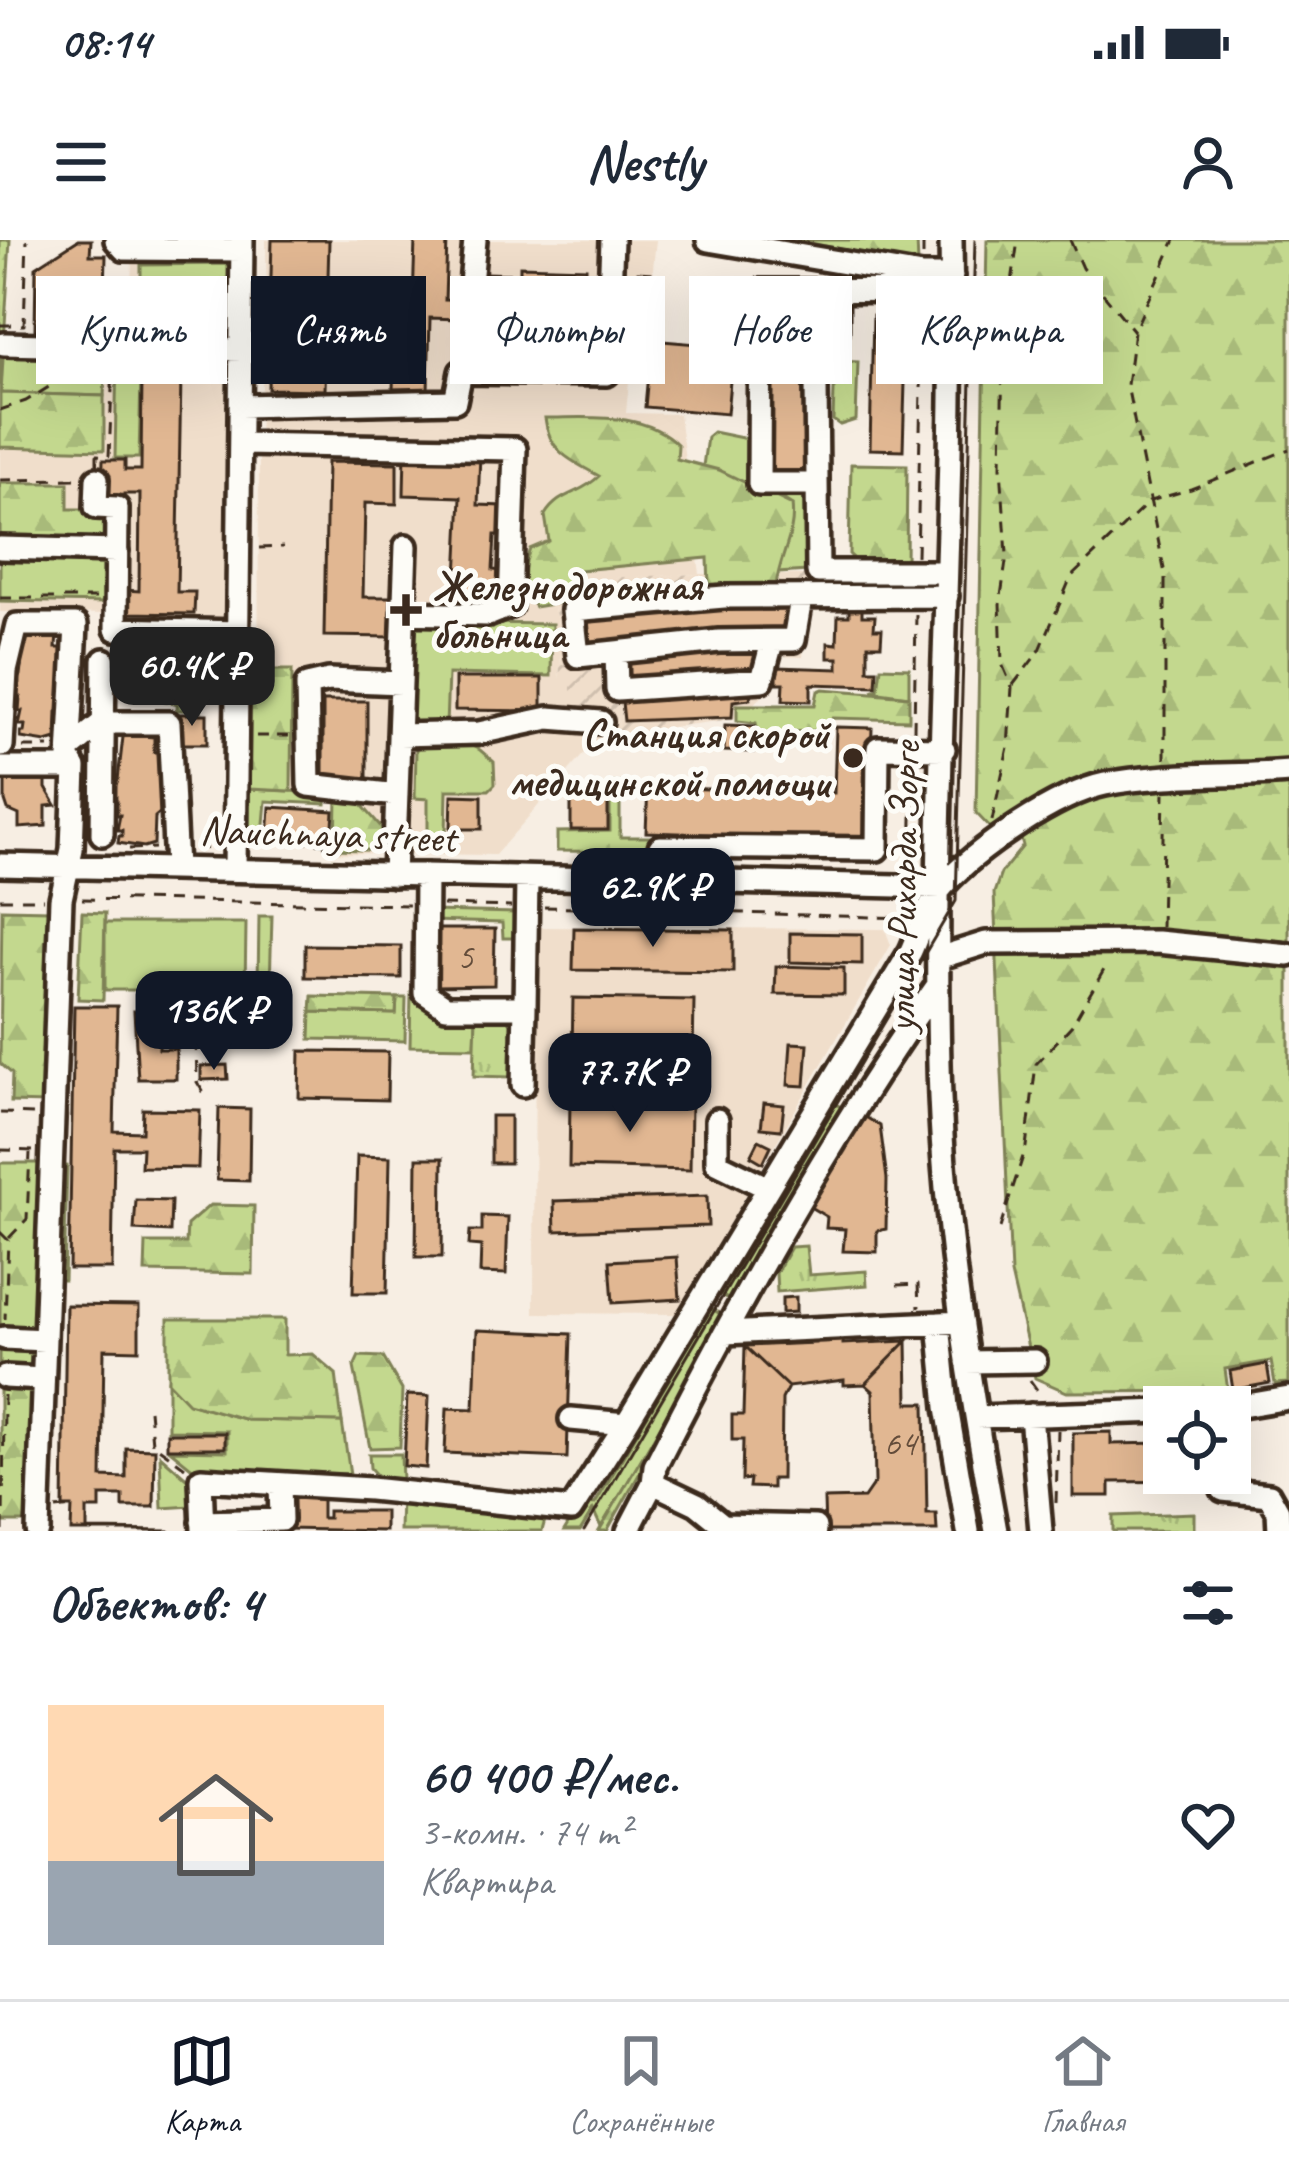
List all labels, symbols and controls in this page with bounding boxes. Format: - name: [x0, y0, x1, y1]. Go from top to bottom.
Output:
- text: 08:14: [60, 14, 150, 71]
- text: Nestly: [586, 128, 703, 196]
- icon: menu: [48, 129, 114, 195]
- icon: person: [1175, 129, 1241, 195]
- chip: Купить: [36, 276, 227, 384]
- chip: Снять: [251, 276, 426, 384]
- chip: Фильтры: [450, 276, 665, 384]
- chip: Новое: [689, 276, 852, 384]
- chip: Квартира: [876, 276, 1103, 384]
- place label: Железнодорожная больница: [433, 560, 705, 661]
- marker: Железнодорожная больница: [390, 594, 422, 626]
- pin: 60.4K ₽: [81, 627, 303, 729]
- text: 60.4K ₽: [137, 641, 247, 690]
- place label: Станция скорой медицинской помощи: [509, 708, 832, 809]
- street label: улица Рихарда Зорге: [874, 739, 932, 1036]
- marker: Станция скорой медицинской помощи: [840, 745, 866, 771]
- street label: Nauchnaya street: [199, 803, 461, 865]
- pin: 62.9K ₽: [542, 848, 764, 950]
- text: 62.9K ₽: [598, 862, 708, 911]
- house number: 5: [457, 934, 475, 980]
- pin: 136K ₽: [116, 971, 312, 1073]
- text: 136K ₽: [163, 985, 265, 1034]
- pin: 77.7K ₽: [519, 1033, 741, 1135]
- text: 77.7K ₽: [575, 1047, 685, 1096]
- map controls: [1143, 1386, 1251, 1494]
- button: locate: [1143, 1386, 1251, 1494]
- house number: 64: [884, 1420, 920, 1466]
- icon: filters: [1175, 1570, 1241, 1636]
- text: Объектов: 4: [48, 1571, 261, 1635]
- text: 60 400 ₽/мес.: [420, 1744, 678, 1808]
- icon: home: [144, 1753, 288, 1897]
- icon: heart: [1175, 1792, 1241, 1858]
- text: 3-комн. · 74 m²: [420, 1808, 630, 1857]
- text: Квартира: [420, 1857, 553, 1906]
- tab: Карта: [165, 2028, 240, 2142]
- tab: Сохранённые: [569, 2028, 713, 2142]
- tab: Главная: [1042, 2028, 1124, 2142]

